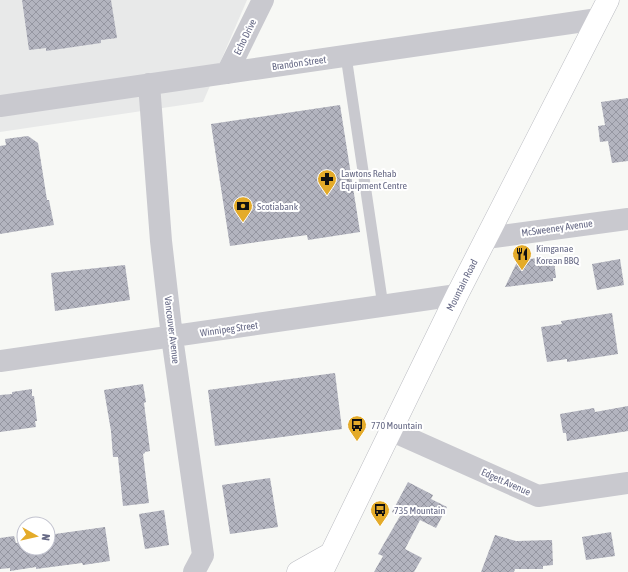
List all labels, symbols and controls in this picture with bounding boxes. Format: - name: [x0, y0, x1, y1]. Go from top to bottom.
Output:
- street label: Echo Drive: [232, 17, 259, 57]
- street label: Brandon Street: [271, 54, 327, 72]
- pharmacy icon: Lawtons Rehab Equipment Centre: [316, 168, 338, 196]
- place label: Lawtons Rehab Equipment Centre: [341, 168, 407, 191]
- bank icon: Scotiabank: [232, 195, 254, 223]
- place label: Scotiabank: [257, 201, 299, 212]
- street label: McSweeney Avenue: [521, 217, 594, 238]
- restaurant icon: Kimganae Korean BBQ: [511, 243, 533, 271]
- place label: Kimganae Korean BBQ: [536, 243, 579, 266]
- street label: Mountain Road: [444, 257, 480, 313]
- street label: Vancouver Avenue: [162, 296, 182, 365]
- street label: Winnipeg Street: [199, 319, 259, 339]
- bus stop icon: 770 Mountain: [346, 414, 368, 442]
- place label: 770 Mountain: [371, 420, 422, 431]
- street label: Edgett Avenue: [480, 466, 533, 498]
- bus stop icon: 735 Mountain: [369, 499, 391, 527]
- place label: 735 Mountain: [394, 505, 445, 516]
- north arrow: [16, 516, 56, 556]
- text: N: [40, 533, 52, 541]

